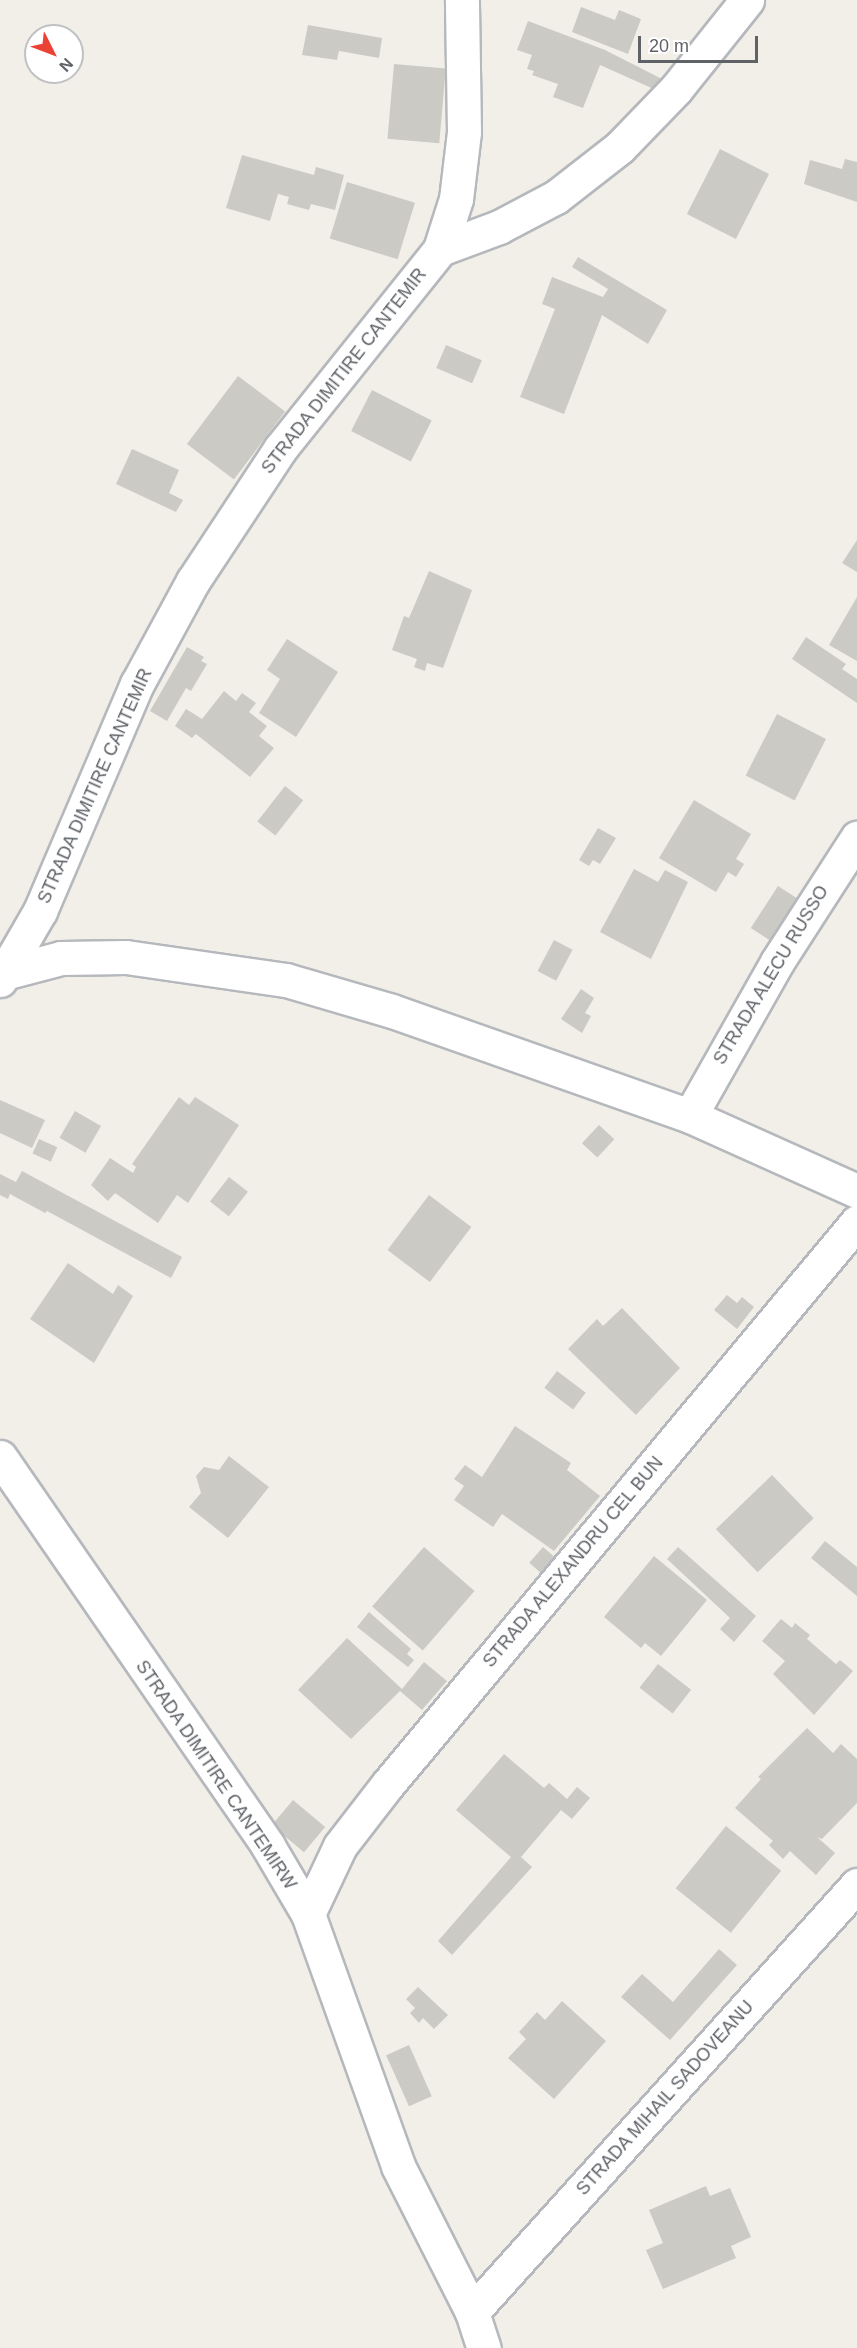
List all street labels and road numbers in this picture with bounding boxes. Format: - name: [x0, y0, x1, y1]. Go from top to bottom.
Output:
- street label: STRADA DIMITIRE CANTEMIR: [257, 263, 431, 479]
- street label: STRADA DIMITIRE CANTEMIR: [33, 665, 157, 907]
- street label: STRADA ALECU RUSSO: [708, 881, 834, 1069]
- street label: STRADA ALEXANDRU CEL BUN: [478, 1451, 668, 1673]
- street label: STRADA DIMITIRE CANTEMIRW: [131, 1656, 301, 1894]
- street label: STRADA MIHAIL SADOVEANU: [571, 1996, 759, 2200]

